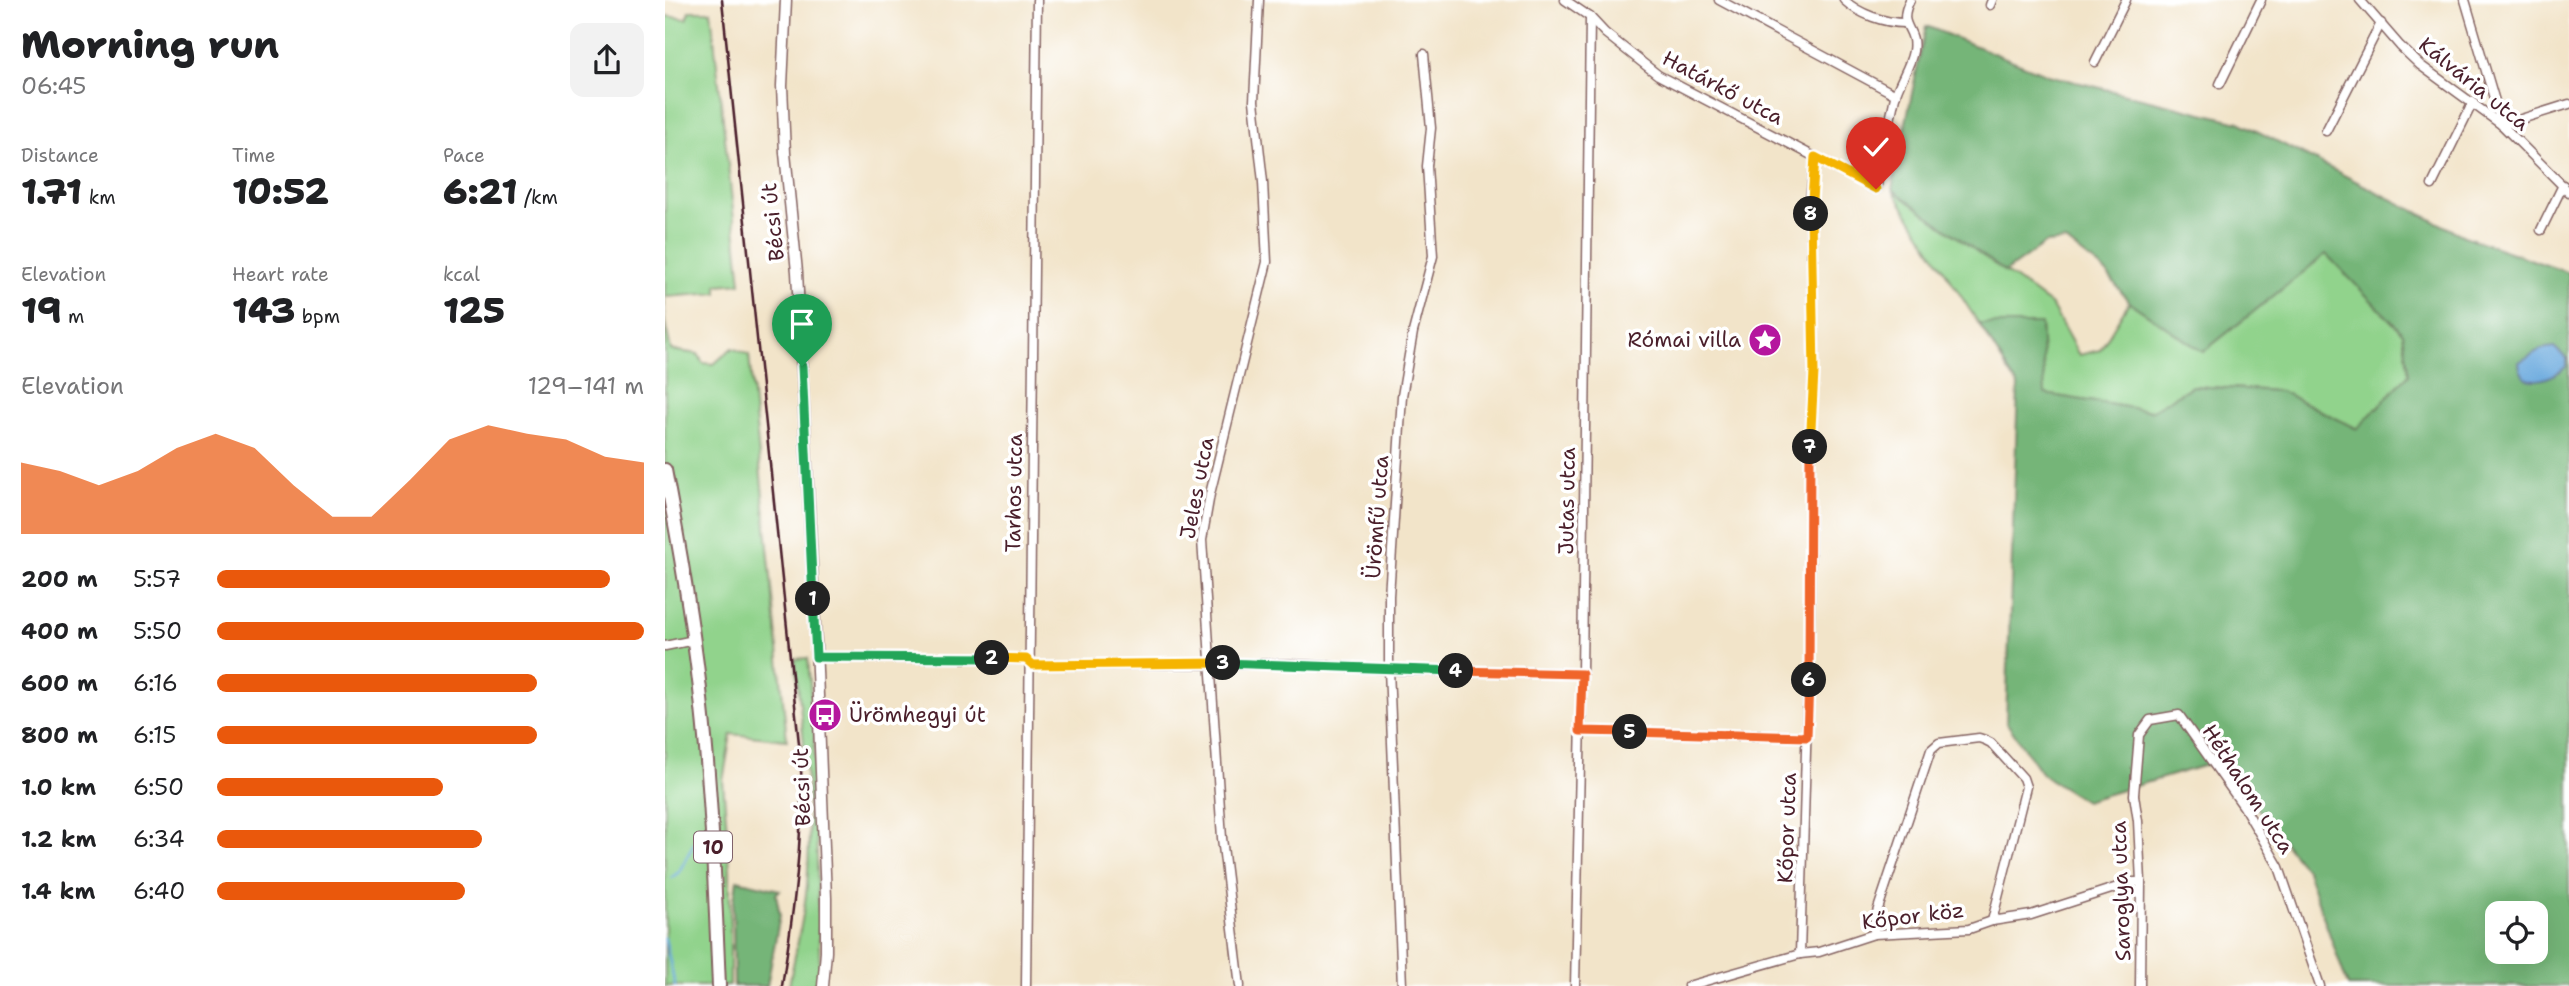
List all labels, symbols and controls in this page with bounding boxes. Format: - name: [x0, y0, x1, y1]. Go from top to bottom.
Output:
- text: Morning run: [21, 19, 279, 70]
- button: share: [570, 23, 644, 97]
- street label: Kálvária utca: [2413, 31, 2535, 137]
- street label: Határkő utca: [1658, 44, 1788, 132]
- text: 06:45: [21, 71, 86, 101]
- pin: [1846, 117, 1906, 189]
- icon: check: [1857, 128, 1895, 166]
- text: Distance: [21, 143, 99, 168]
- text: Time: [232, 143, 276, 168]
- text: Pace: [443, 143, 485, 168]
- text: 1.71: [21, 168, 82, 215]
- text: 10:52: [232, 168, 329, 215]
- text: 6:21: [443, 168, 518, 215]
- street label: Bécsi út: [755, 181, 791, 263]
- text: km: [82, 185, 116, 210]
- text: /km: [518, 185, 558, 210]
- pin: 8: [1793, 196, 1829, 232]
- text: 8: [1804, 201, 1817, 226]
- text: Elevation: [21, 262, 106, 287]
- text: Heart rate: [232, 262, 329, 287]
- text: kcal: [443, 262, 480, 287]
- text: 19: [21, 287, 62, 334]
- text: 143: [232, 287, 295, 334]
- text: 125: [443, 287, 505, 334]
- pin: [772, 294, 832, 366]
- text: m: [62, 304, 84, 329]
- text: bpm: [295, 304, 340, 329]
- icon: arrive: [783, 305, 821, 343]
- place icon: Római villa: [1746, 321, 1784, 359]
- place label: Római villa: [1628, 326, 1741, 354]
- text: Elevation: [21, 371, 124, 401]
- text: 129–141 m: [528, 371, 644, 401]
- pin: 7: [1793, 430, 1827, 464]
- street label: Tarhos utca: [999, 433, 1029, 553]
- text: 7: [1803, 434, 1816, 459]
- street label: Jeles utca: [1173, 435, 1221, 541]
- street label: Jutas utca: [1552, 447, 1582, 555]
- street label: Ürömfű utca: [1359, 454, 1395, 580]
- text: 200 m: [21, 564, 98, 594]
- text: 5:57: [133, 564, 181, 594]
- pin: 1: [795, 582, 831, 616]
- text: 1: [808, 586, 817, 611]
- text: 400 m: [21, 616, 98, 646]
- text: 5:50: [133, 616, 182, 646]
- pin: 2: [975, 640, 1009, 676]
- text: 2: [985, 645, 998, 670]
- pin: 3: [1205, 646, 1241, 680]
- text: 3: [1216, 650, 1229, 675]
- pin: 4: [1439, 654, 1473, 688]
- text: 4: [1449, 658, 1462, 683]
- pin: 6: [1791, 662, 1827, 698]
- text: 6: [1802, 667, 1815, 692]
- text: 600 m: [21, 668, 98, 698]
- text: 6:16: [133, 668, 178, 698]
- bus stop icon: Ürömhegyi út: [806, 696, 844, 734]
- place label: Ürömhegyi út: [849, 701, 986, 729]
- pin: 5: [1613, 714, 1647, 750]
- text: 5: [1624, 719, 1635, 744]
- street label: Héthalom utca: [2196, 719, 2300, 859]
- text: 800 m: [21, 720, 98, 750]
- text: 6:15: [133, 720, 176, 750]
- street label: Bécsi út: [787, 747, 817, 827]
- text: 1.0 km: [21, 772, 96, 802]
- text: 6:50: [133, 772, 184, 802]
- street label: Kőpor utca: [1771, 772, 1803, 884]
- street label: Saroglya utca: [2105, 820, 2137, 962]
- text: 1.2 km: [21, 824, 97, 854]
- text: 6:34: [133, 824, 185, 854]
- road number: 10: [694, 832, 732, 862]
- text: 1.4 km: [21, 876, 95, 906]
- text: 6:40: [133, 876, 185, 906]
- street label: Kőpor köz: [1860, 896, 1966, 936]
- map controls: [2485, 901, 2548, 964]
- button: locate: [2485, 901, 2548, 964]

